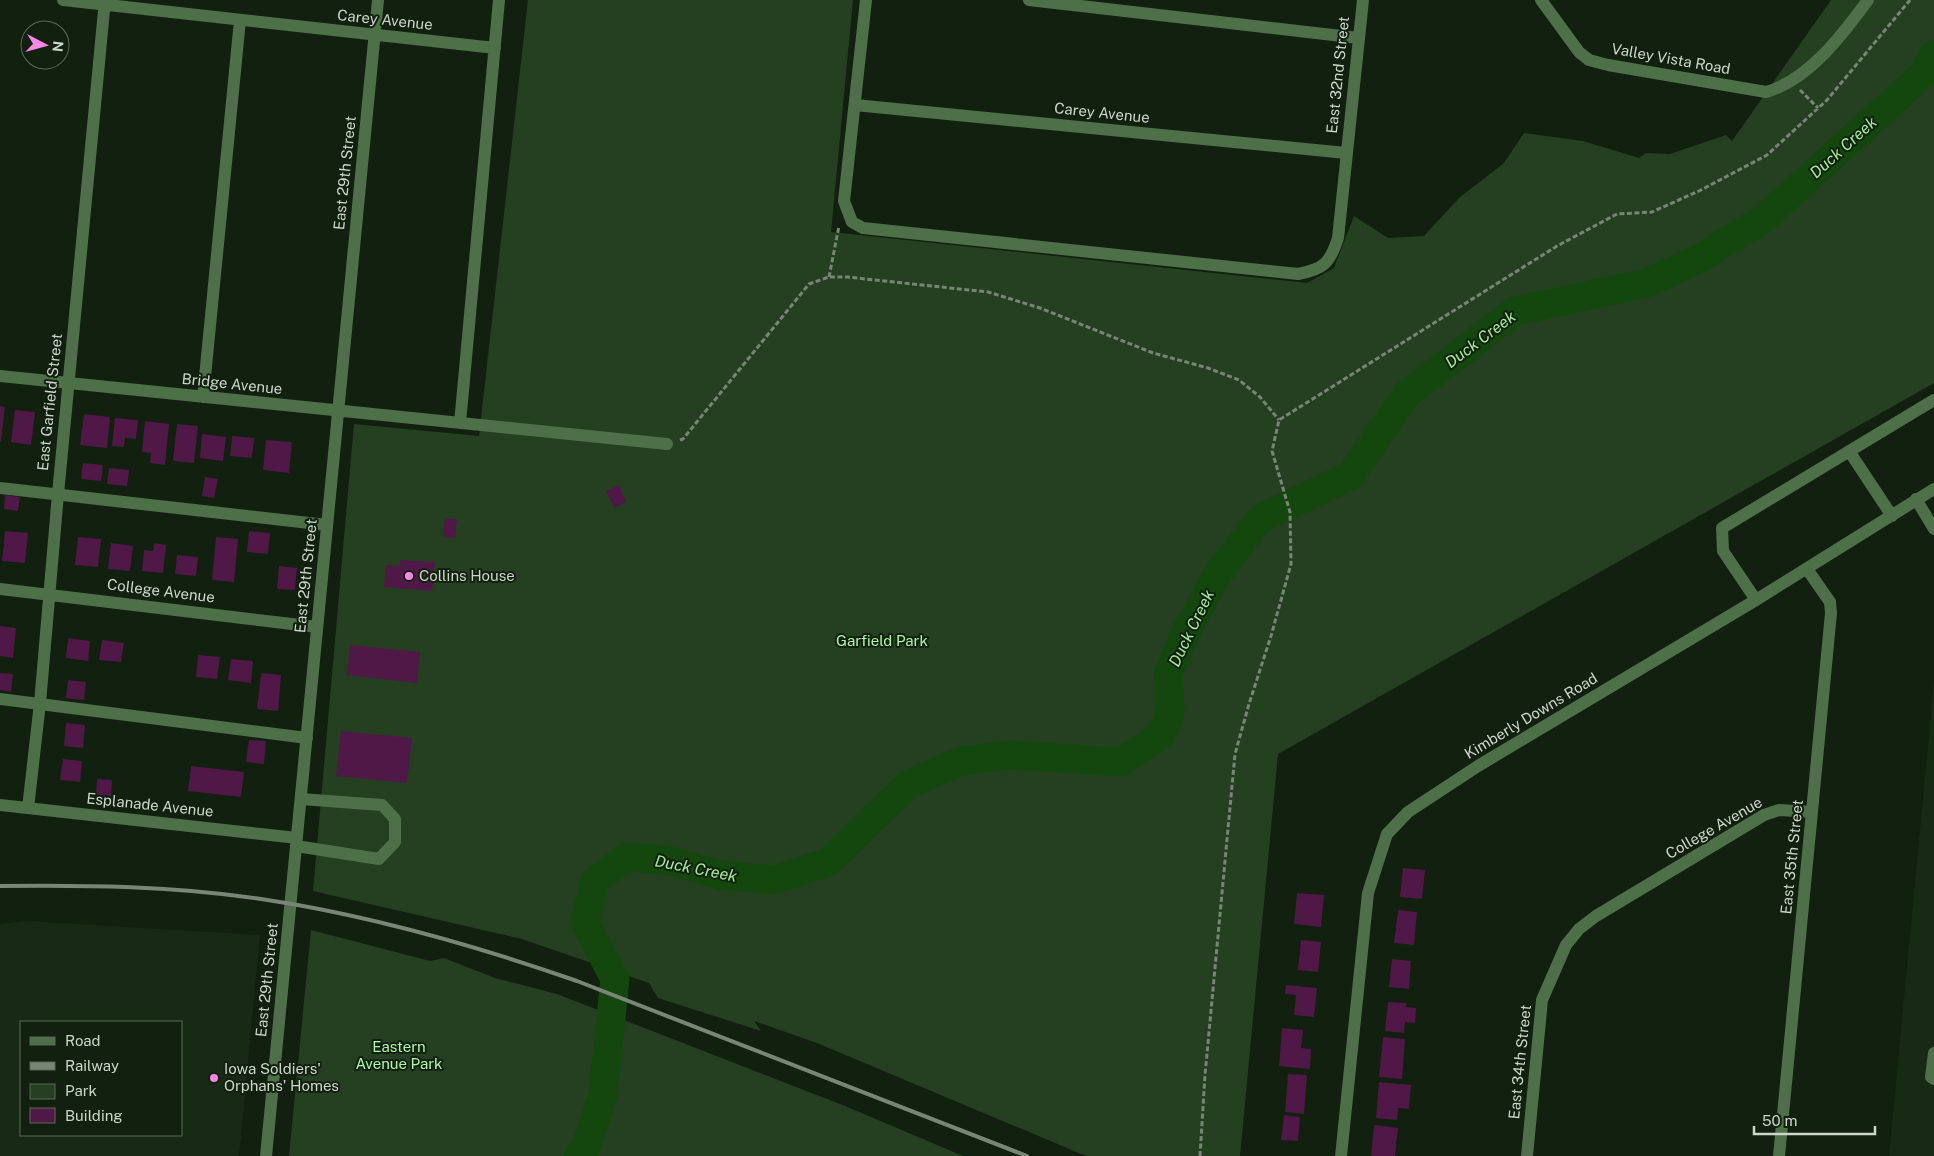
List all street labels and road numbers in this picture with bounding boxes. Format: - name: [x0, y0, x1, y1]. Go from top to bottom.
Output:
- street label: Carey Avenue: [337, 6, 434, 33]
- street label: East 32nd Street: [1323, 15, 1352, 134]
- street label: Valley Vista Road: [1610, 40, 1732, 77]
- street label: Carey Avenue: [1054, 99, 1151, 126]
- street label: East 29th Street: [330, 115, 359, 231]
- street label: East Garfield Street: [34, 332, 65, 471]
- street label: Bridge Avenue: [181, 370, 283, 397]
- street label: East 29th Street: [291, 518, 320, 634]
- street label: College Avenue: [106, 575, 216, 606]
- street label: Kimberly Downs Road: [1461, 669, 1600, 762]
- street label: Esplanade Avenue: [86, 789, 215, 820]
- street label: College Avenue: [1663, 793, 1765, 862]
- street label: East 35th Street: [1777, 799, 1806, 915]
- street label: East 29th Street: [252, 922, 281, 1038]
- street label: East 34th Street: [1505, 1004, 1534, 1120]

